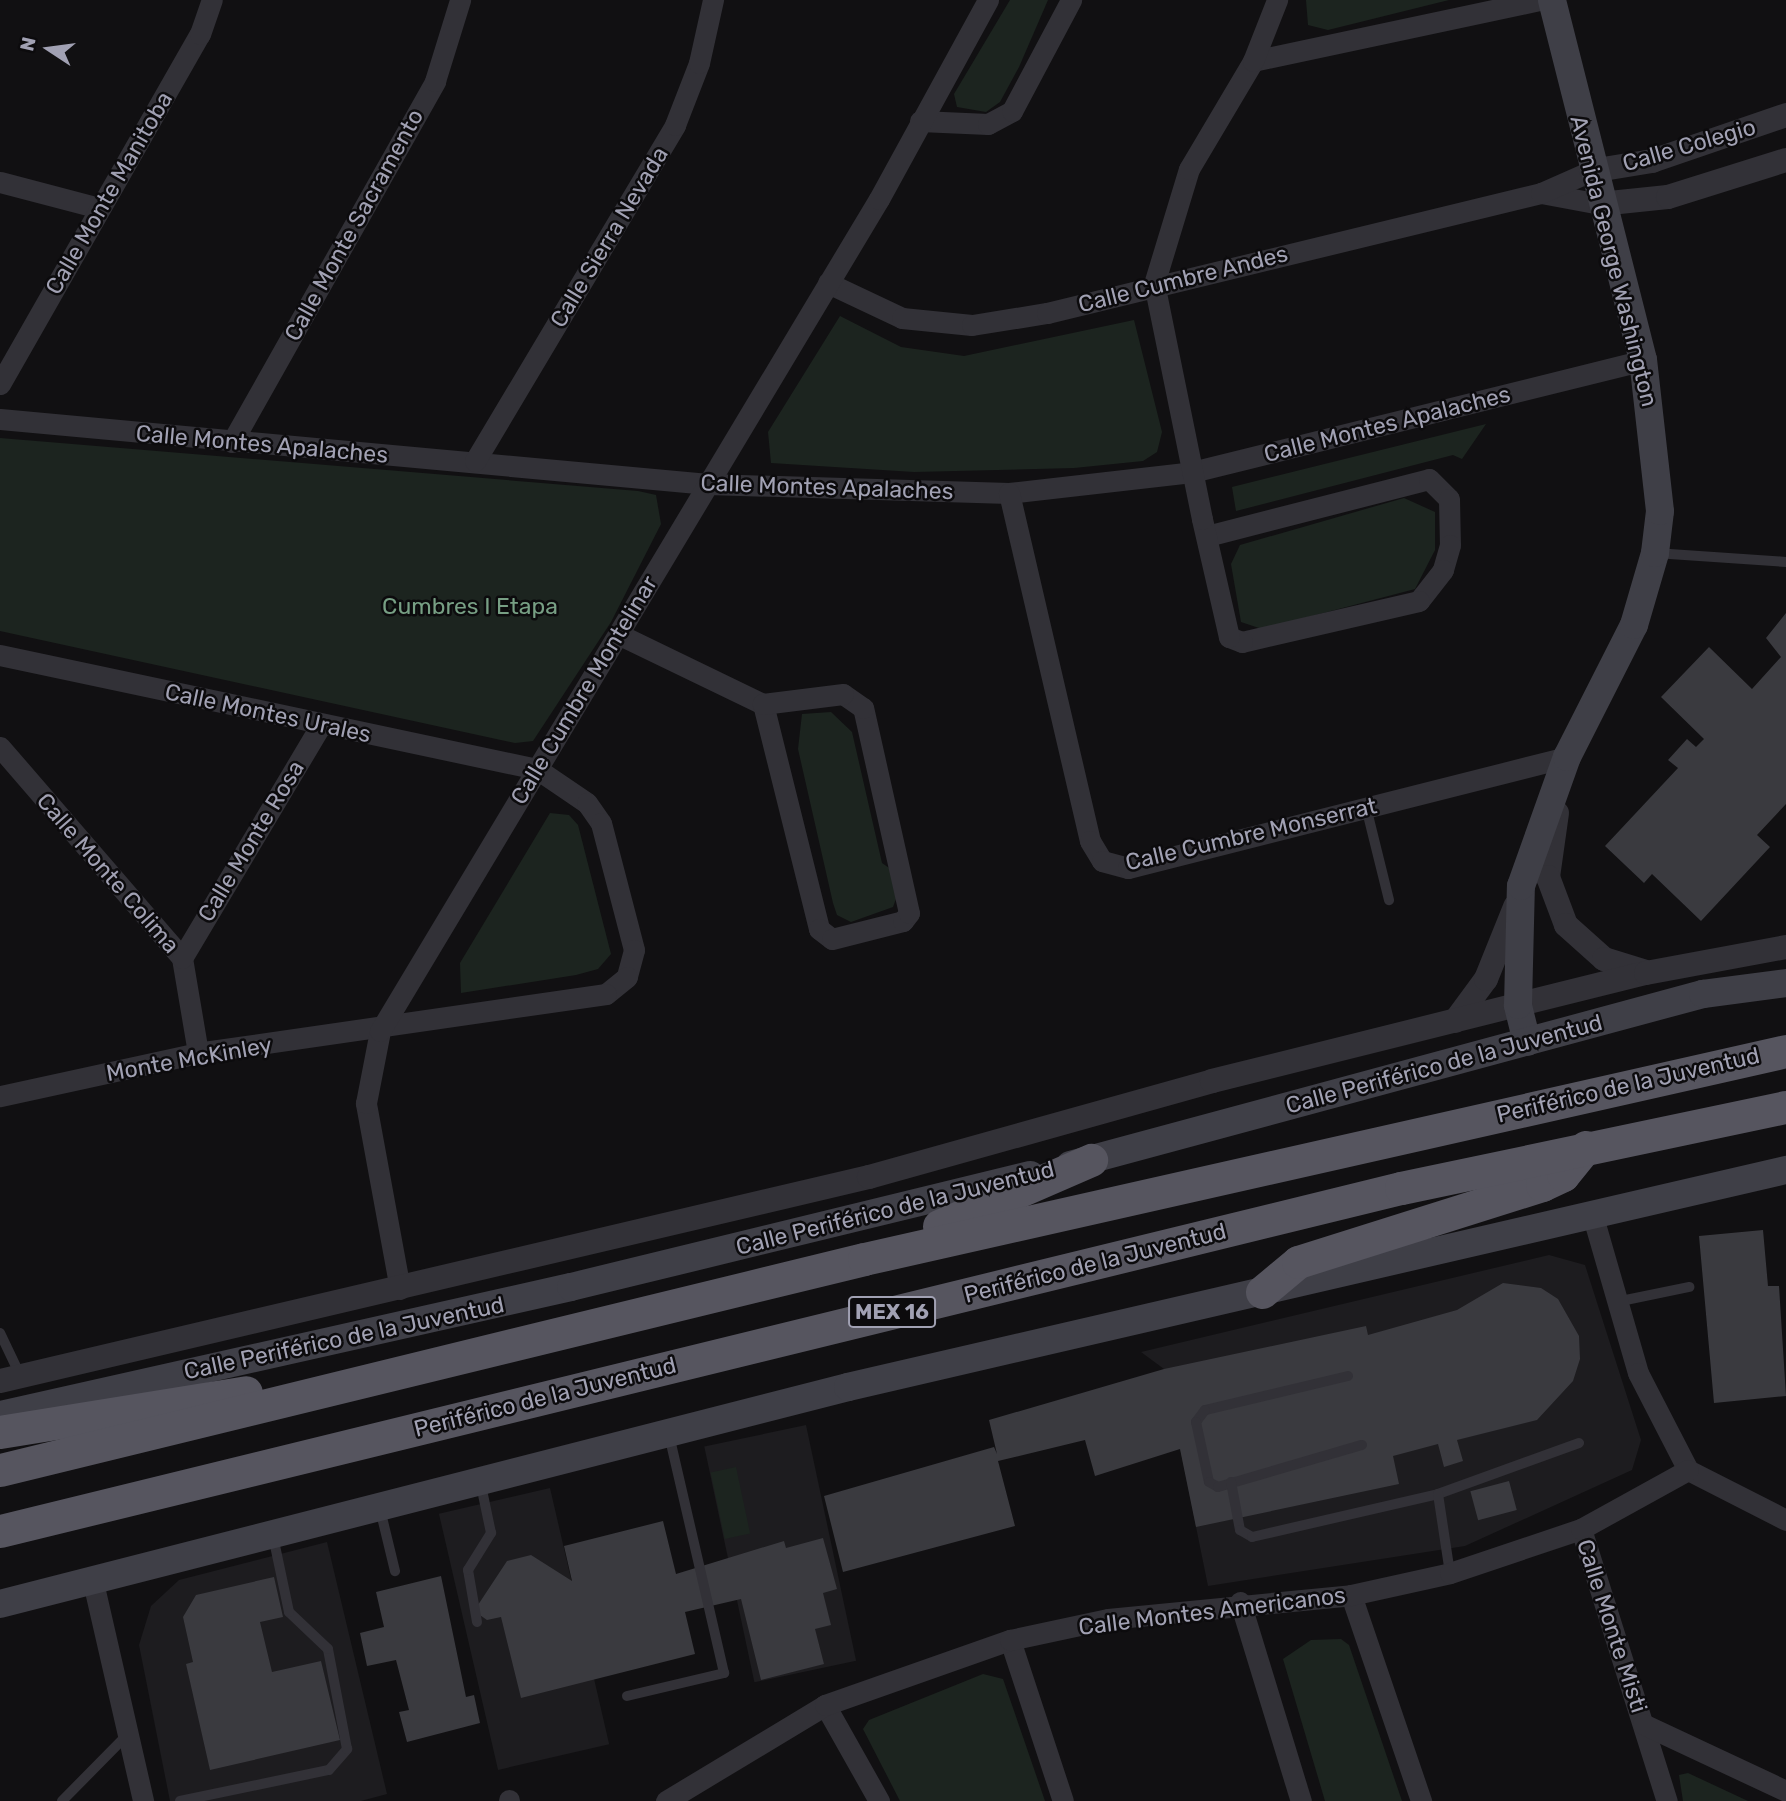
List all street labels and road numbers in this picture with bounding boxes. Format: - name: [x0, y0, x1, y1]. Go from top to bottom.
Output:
- street label: Calle Monte Manitoba: [40, 87, 178, 299]
- street label: Calle Monte Sacramento: [279, 104, 429, 346]
- street label: Avenida George Washington: [1564, 112, 1664, 410]
- street label: Calle Colegio: [1619, 113, 1759, 177]
- street label: Calle Sierra Nevada: [544, 142, 674, 332]
- street label: Calle Cumbre Andes: [1075, 240, 1291, 318]
- street label: Calle Montes Apalaches: [1261, 380, 1513, 468]
- street label: Calle Montes Apalaches: [134, 419, 390, 469]
- street label: Calle Montes Apalaches: [700, 469, 954, 505]
- street label: Calle Cumbre Montelinar: [505, 571, 663, 809]
- street label: Calle Montes Urales: [163, 678, 373, 748]
- street label: Calle Monte Rosa: [192, 755, 310, 927]
- street label: Calle Monte Colima: [31, 787, 185, 959]
- street label: Calle Cumbre Monserrat: [1123, 792, 1379, 876]
- street label: Calle Periférico de la Juventud: [1283, 1008, 1605, 1120]
- street label: Monte McKinley: [104, 1031, 274, 1087]
- street label: Periférico de la Juventud: [1494, 1041, 1762, 1129]
- street label: Calle Periférico de la Juventud: [733, 1155, 1057, 1261]
- street label: Periférico de la Juventud: [961, 1217, 1229, 1309]
- street label: Calle Periférico de la Juventud: [181, 1291, 507, 1385]
- road number: MEX 16: [846, 1294, 938, 1330]
- street label: Periférico de la Juventud: [411, 1351, 679, 1443]
- street label: Calle Monte Misti: [1571, 1536, 1653, 1716]
- street label: Calle Montes Americanos: [1077, 1581, 1347, 1641]

